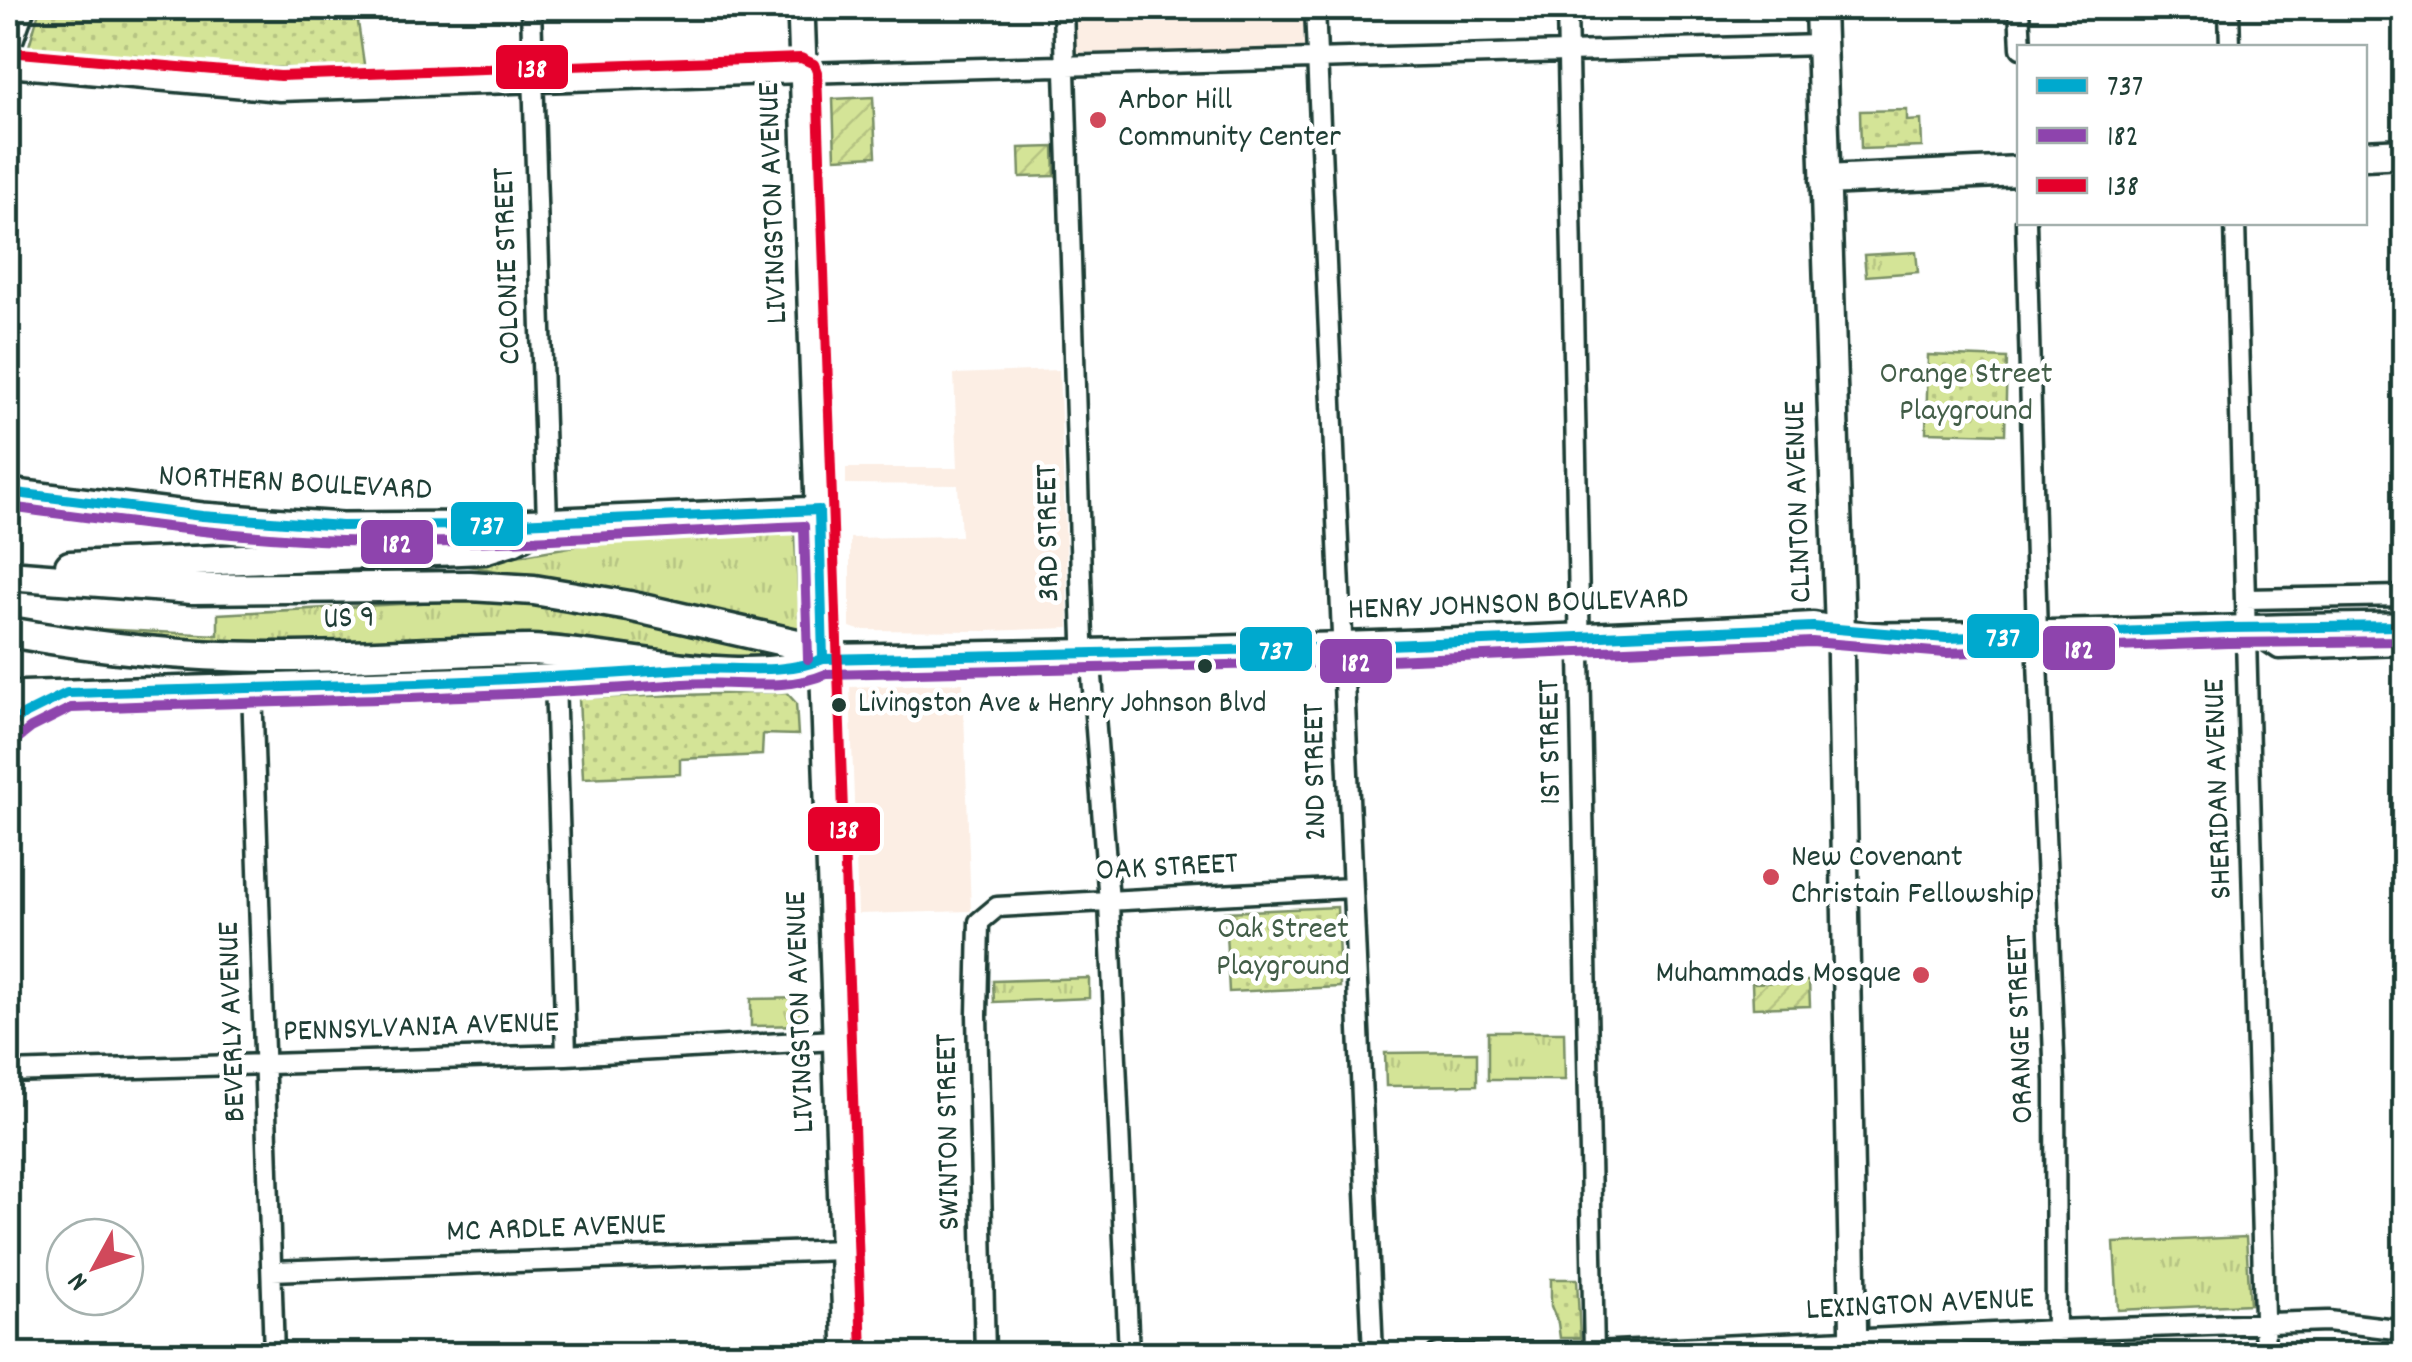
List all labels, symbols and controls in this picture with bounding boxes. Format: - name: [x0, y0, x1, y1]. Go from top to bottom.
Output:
- line badge: 138: [494, 43, 570, 91]
- legend: [2017, 45, 2367, 225]
- text: 138: [517, 52, 547, 92]
- text: 737: [2107, 68, 2143, 111]
- place label: Arbor Hill Community Center: [1118, 79, 1341, 162]
- street label: LIVINGSTON AVENUE: [748, 81, 802, 325]
- marker: Arbor Hill Community Center: [1087, 109, 1109, 131]
- text: 182: [2107, 118, 2139, 161]
- street label: COLONIE STREET: [483, 166, 535, 366]
- text: 138: [2107, 168, 2139, 211]
- park label: Orange Street Playground: [1879, 353, 2053, 436]
- street label: CLINTON AVENUE: [1773, 400, 1827, 604]
- street label: NORTHERN BOULEVARD: [157, 455, 433, 515]
- street label: 3RD STREET: [1026, 463, 1074, 602]
- line badge: 737: [449, 500, 525, 548]
- text: 737: [470, 509, 504, 549]
- line badge: 182: [359, 518, 435, 566]
- text: 182: [382, 527, 412, 567]
- street label: HENRY JOHNSON BOULEVARD: [1347, 577, 1689, 635]
- street label: US 9: [322, 596, 376, 644]
- line badge: 737: [1965, 612, 2041, 660]
- text: 737: [1986, 621, 2020, 661]
- line badge: 182: [2041, 624, 2117, 672]
- line badge: 737: [1238, 625, 1314, 673]
- text: 182: [2064, 633, 2094, 673]
- text: 737: [1259, 634, 1293, 674]
- line badge: 182: [1318, 637, 1394, 685]
- text: 182: [1341, 646, 1371, 686]
- unlabelled marker: [1195, 656, 1215, 676]
- street label: SHERIDAN AVENUE: [2193, 677, 2247, 900]
- street label: 1ST STREET: [1528, 679, 1576, 805]
- place label: Livingston Ave & Henry Johnson Blvd: [858, 684, 1267, 727]
- marker: Livingston Ave & Henry Johnson Blvd: [829, 695, 849, 715]
- street label: 2ND STREET: [1293, 702, 1341, 841]
- line badge: 138: [806, 805, 882, 853]
- text: 138: [829, 813, 859, 853]
- place label: New Covenant Christain Fellowship: [1791, 836, 2035, 919]
- street label: OAK STREET: [1095, 842, 1239, 896]
- marker: New Covenant Christain Fellowship: [1760, 866, 1782, 888]
- street label: LIVINGSTON AVENUE: [775, 890, 829, 1134]
- park label: Oak Street Playground: [1216, 908, 1350, 991]
- street label: BEVERLY AVENUE: [207, 921, 260, 1123]
- street label: ORANGE STREET: [1996, 933, 2048, 1125]
- place label: Muhammads Mosque: [1655, 952, 1901, 998]
- marker: Muhammads Mosque: [1910, 964, 1932, 986]
- street label: PENNSYLVANIA AVENUE: [282, 1001, 560, 1057]
- street label: SWINTON STREET: [925, 1033, 975, 1231]
- street label: MC ARDLE AVENUE: [445, 1203, 667, 1257]
- north arrow: [45, 1217, 145, 1317]
- text: N: [60, 1262, 99, 1298]
- street label: LEXINGTON AVENUE: [1805, 1277, 2036, 1335]

